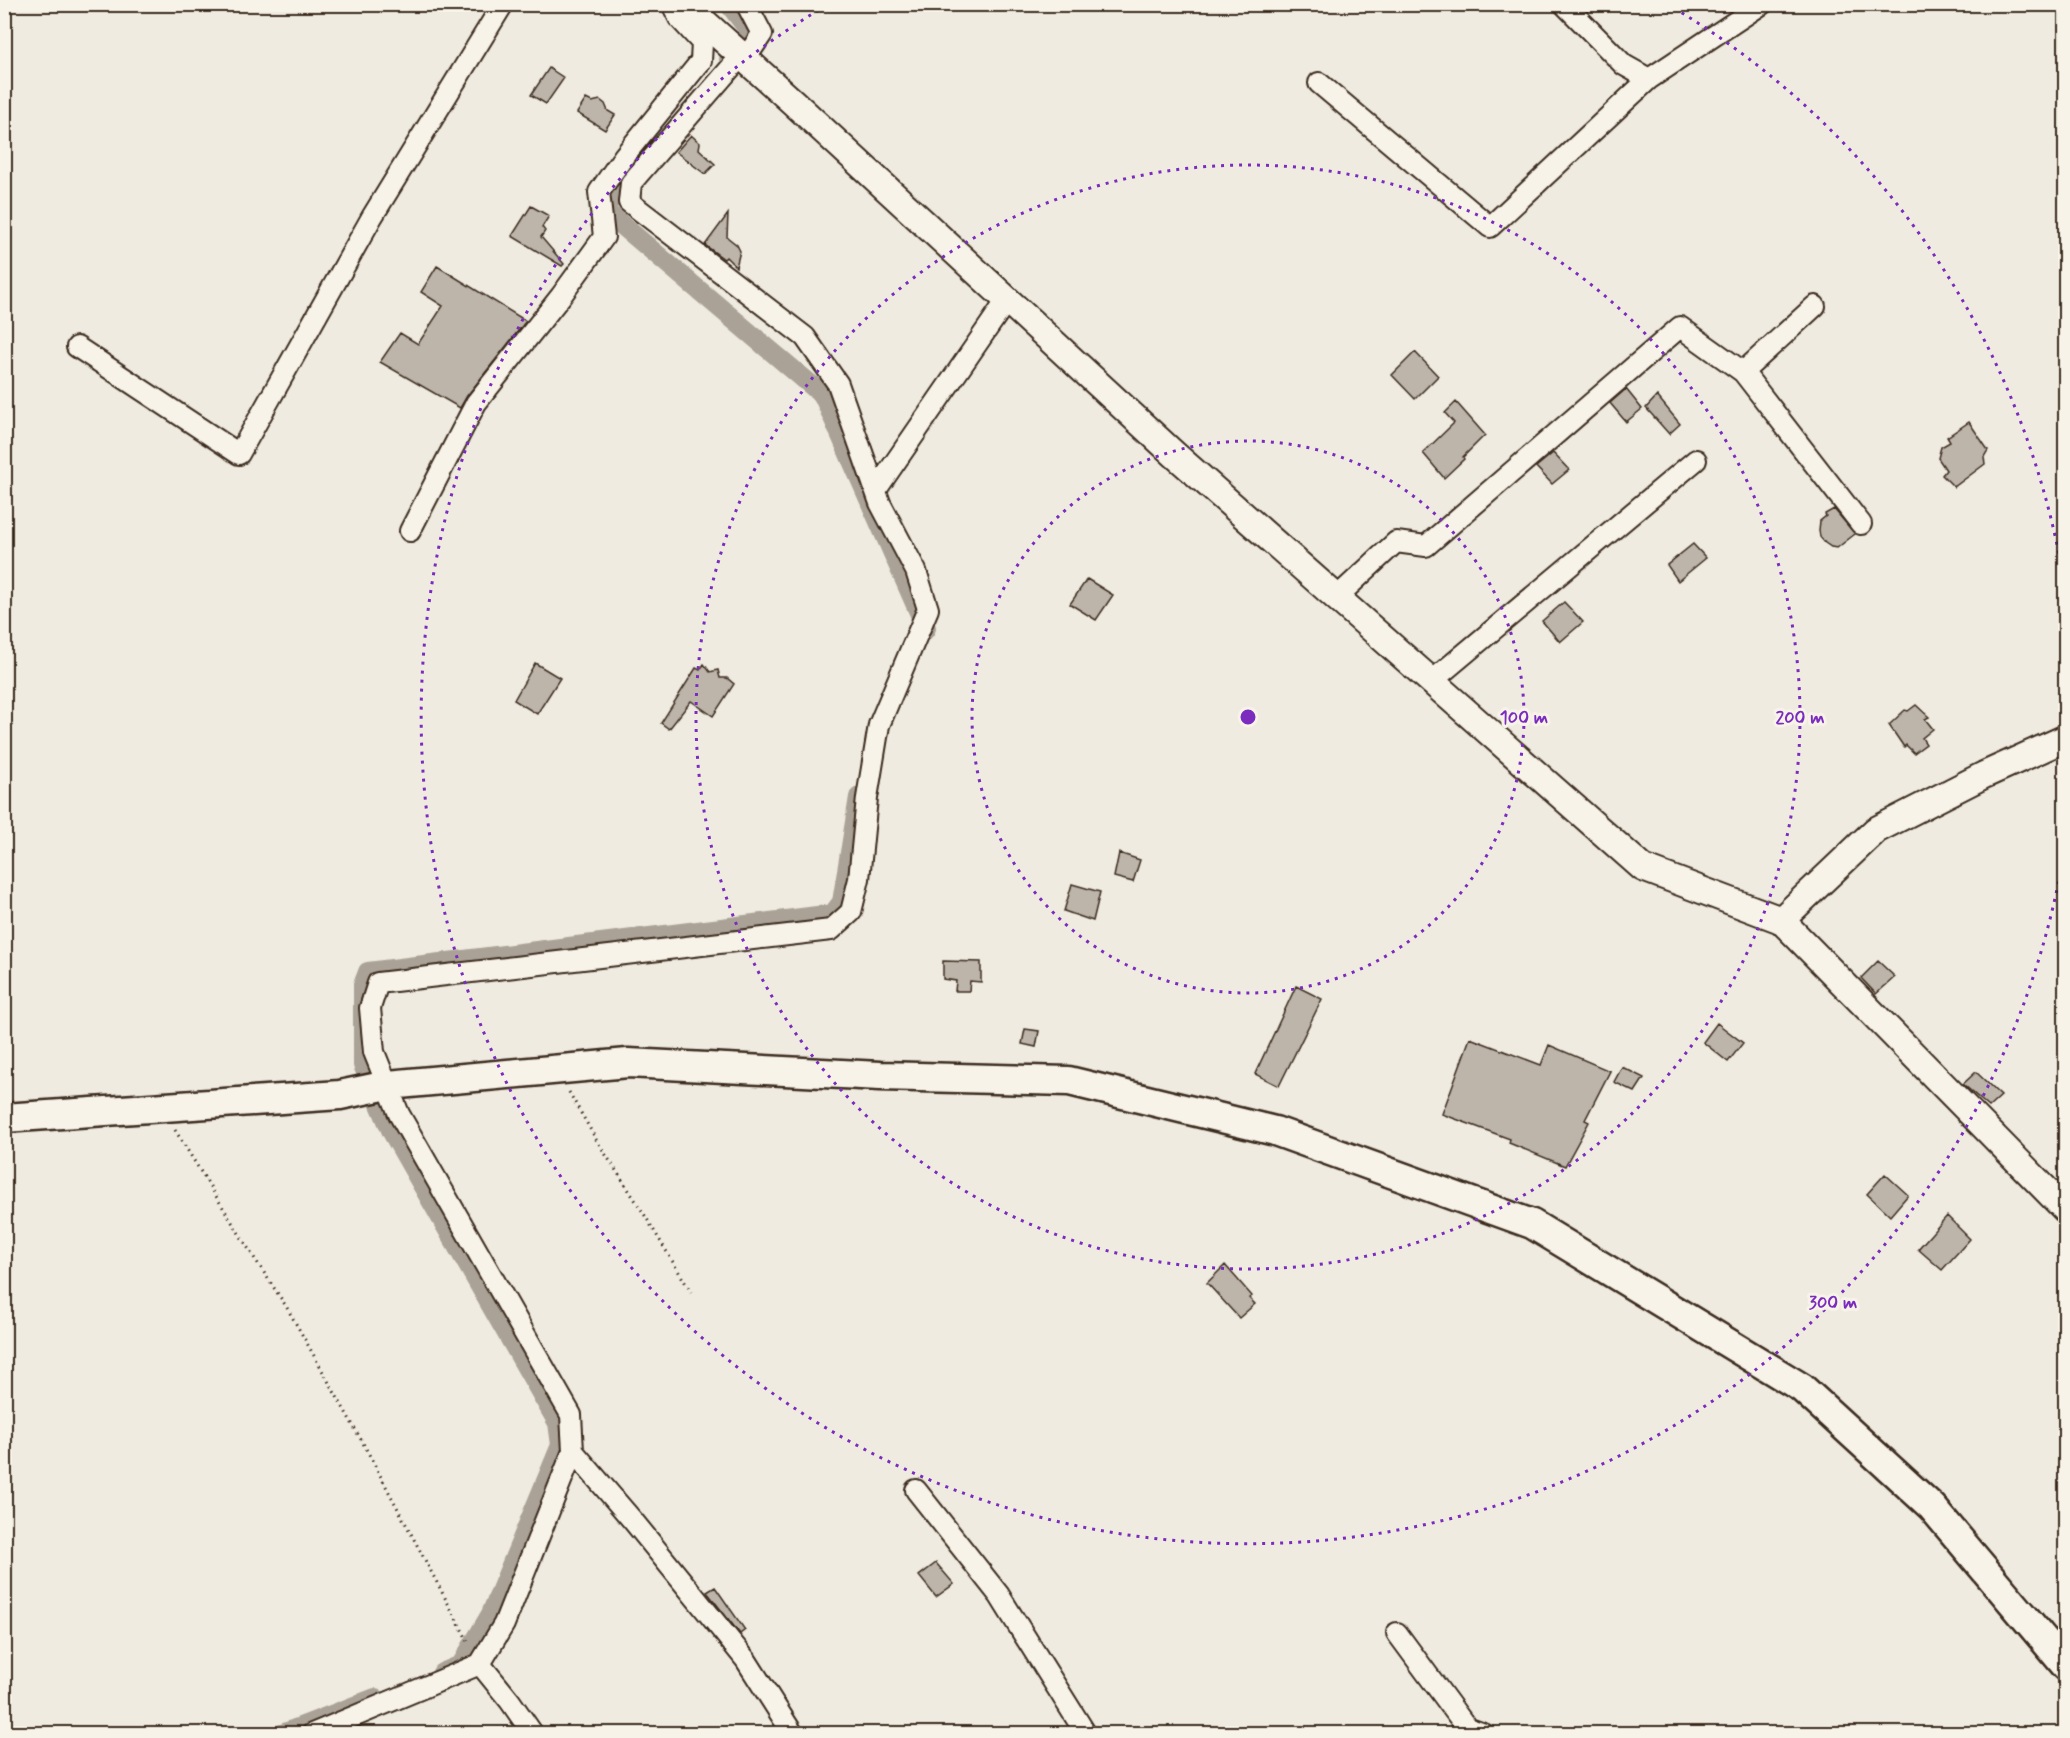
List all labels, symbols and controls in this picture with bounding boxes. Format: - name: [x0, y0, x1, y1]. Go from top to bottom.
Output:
- text: 100 m: [1500, 706, 1548, 730]
- text: 200 m: [1775, 706, 1825, 730]
- centre of rings: [1238, 707, 1258, 727]
- text: 300 m: [1809, 1291, 1857, 1315]

